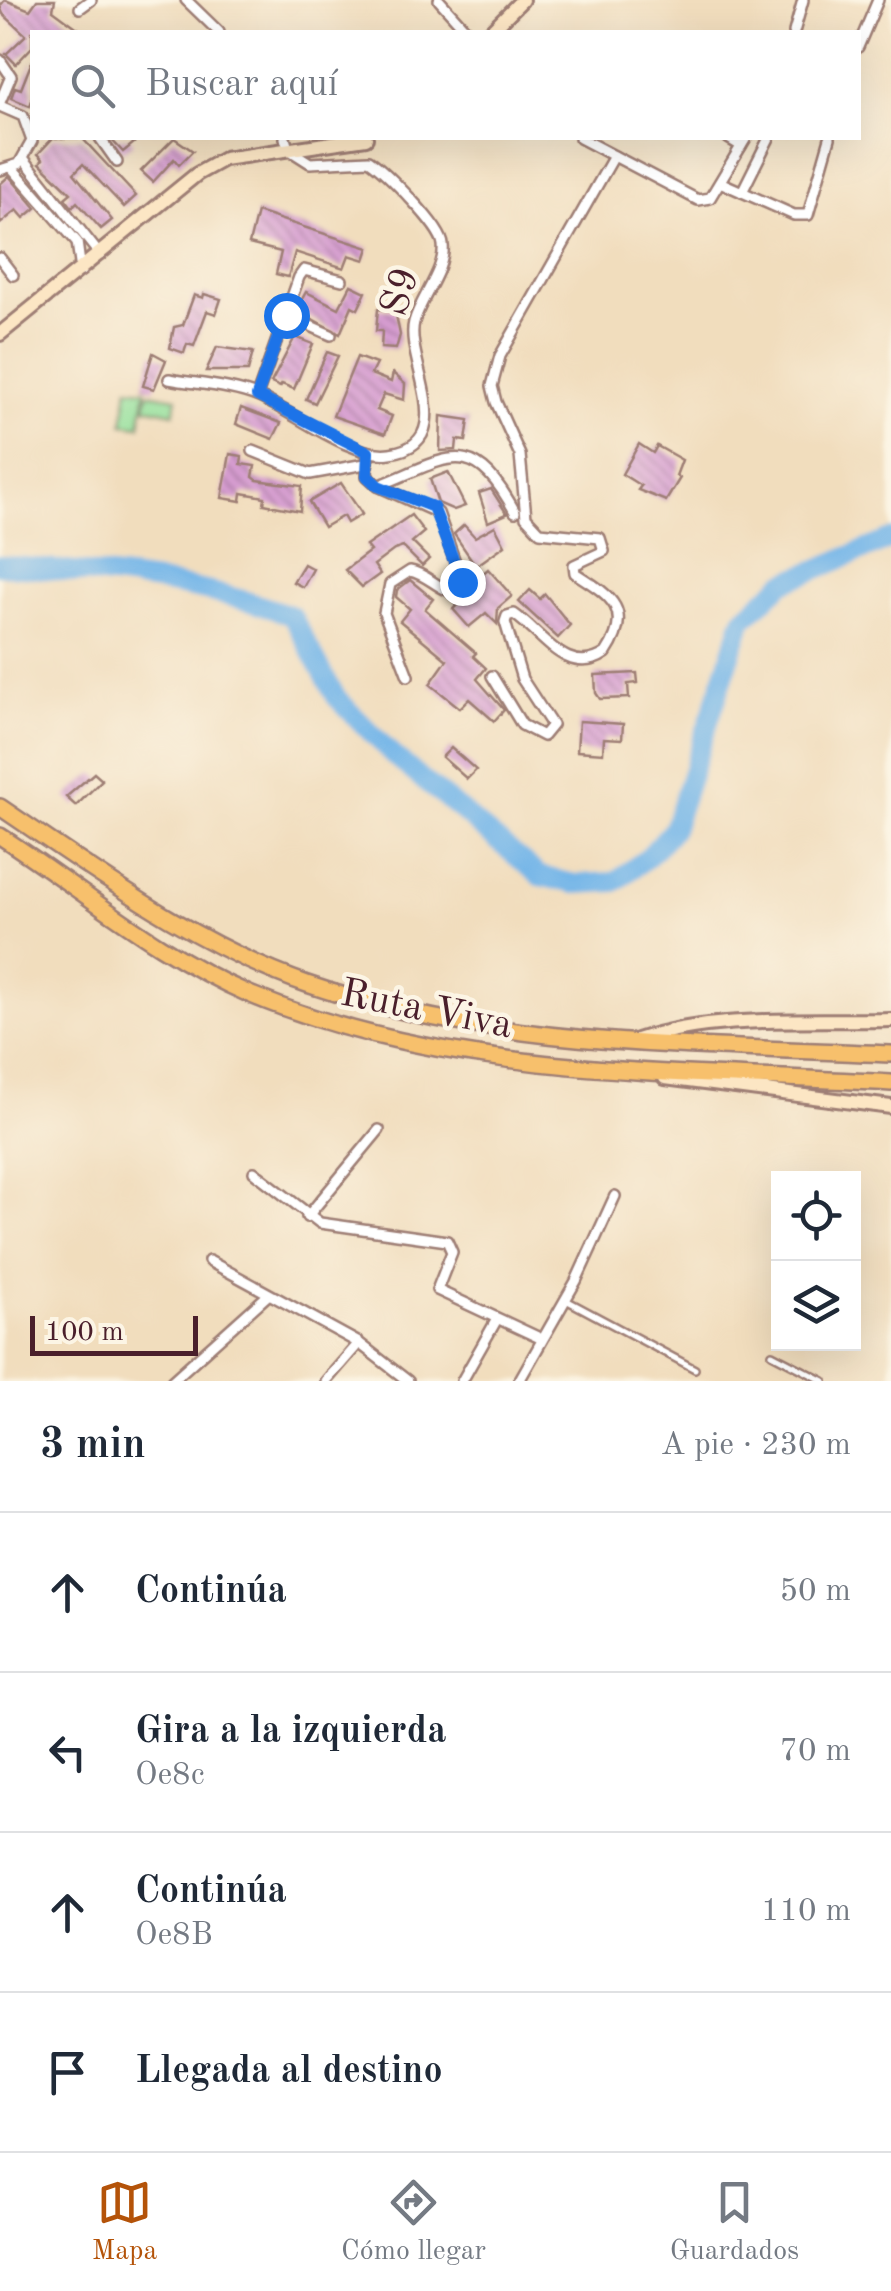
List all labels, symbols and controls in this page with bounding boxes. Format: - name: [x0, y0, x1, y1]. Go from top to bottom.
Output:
- search box: [30, 30, 861, 140]
- icon: search: [65, 58, 120, 113]
- text: Buscar aquí: [145, 66, 338, 104]
- street label: S9: [375, 263, 428, 321]
- route start: [264, 293, 310, 339]
- route end: [440, 560, 486, 606]
- street label: Ruta Viva: [337, 975, 516, 1047]
- map controls: [771, 1171, 861, 1351]
- button: locate: [771, 1171, 861, 1261]
- button: layers: [771, 1261, 861, 1351]
- scale bar: [30, 1311, 198, 1356]
- text: 100 m: [45, 1319, 124, 1347]
- text: 3 min: [40, 1425, 146, 1467]
- text: A pie · 230 m: [661, 1430, 851, 1462]
- icon: ahead: [40, 1565, 95, 1620]
- text: Continúa: [135, 1573, 287, 1611]
- text: 50 m: [780, 1576, 851, 1608]
- text: Gira a la izquierda: [135, 1713, 447, 1751]
- icon: left: [40, 1725, 95, 1780]
- text: 70 m: [780, 1736, 851, 1768]
- text: Oe8c: [135, 1760, 205, 1792]
- text: Continúa: [135, 1873, 287, 1911]
- icon: ahead: [40, 1885, 95, 1940]
- text: 110 m: [761, 1896, 851, 1928]
- text: Oe8B: [135, 1920, 213, 1952]
- icon: arrive: [40, 2045, 95, 2100]
- text: Llegada al destino: [135, 2053, 443, 2091]
- tab: Mapa: [92, 2175, 157, 2270]
- tab: Cómo llegar: [341, 2175, 486, 2270]
- tab: Guardados: [670, 2175, 799, 2270]

